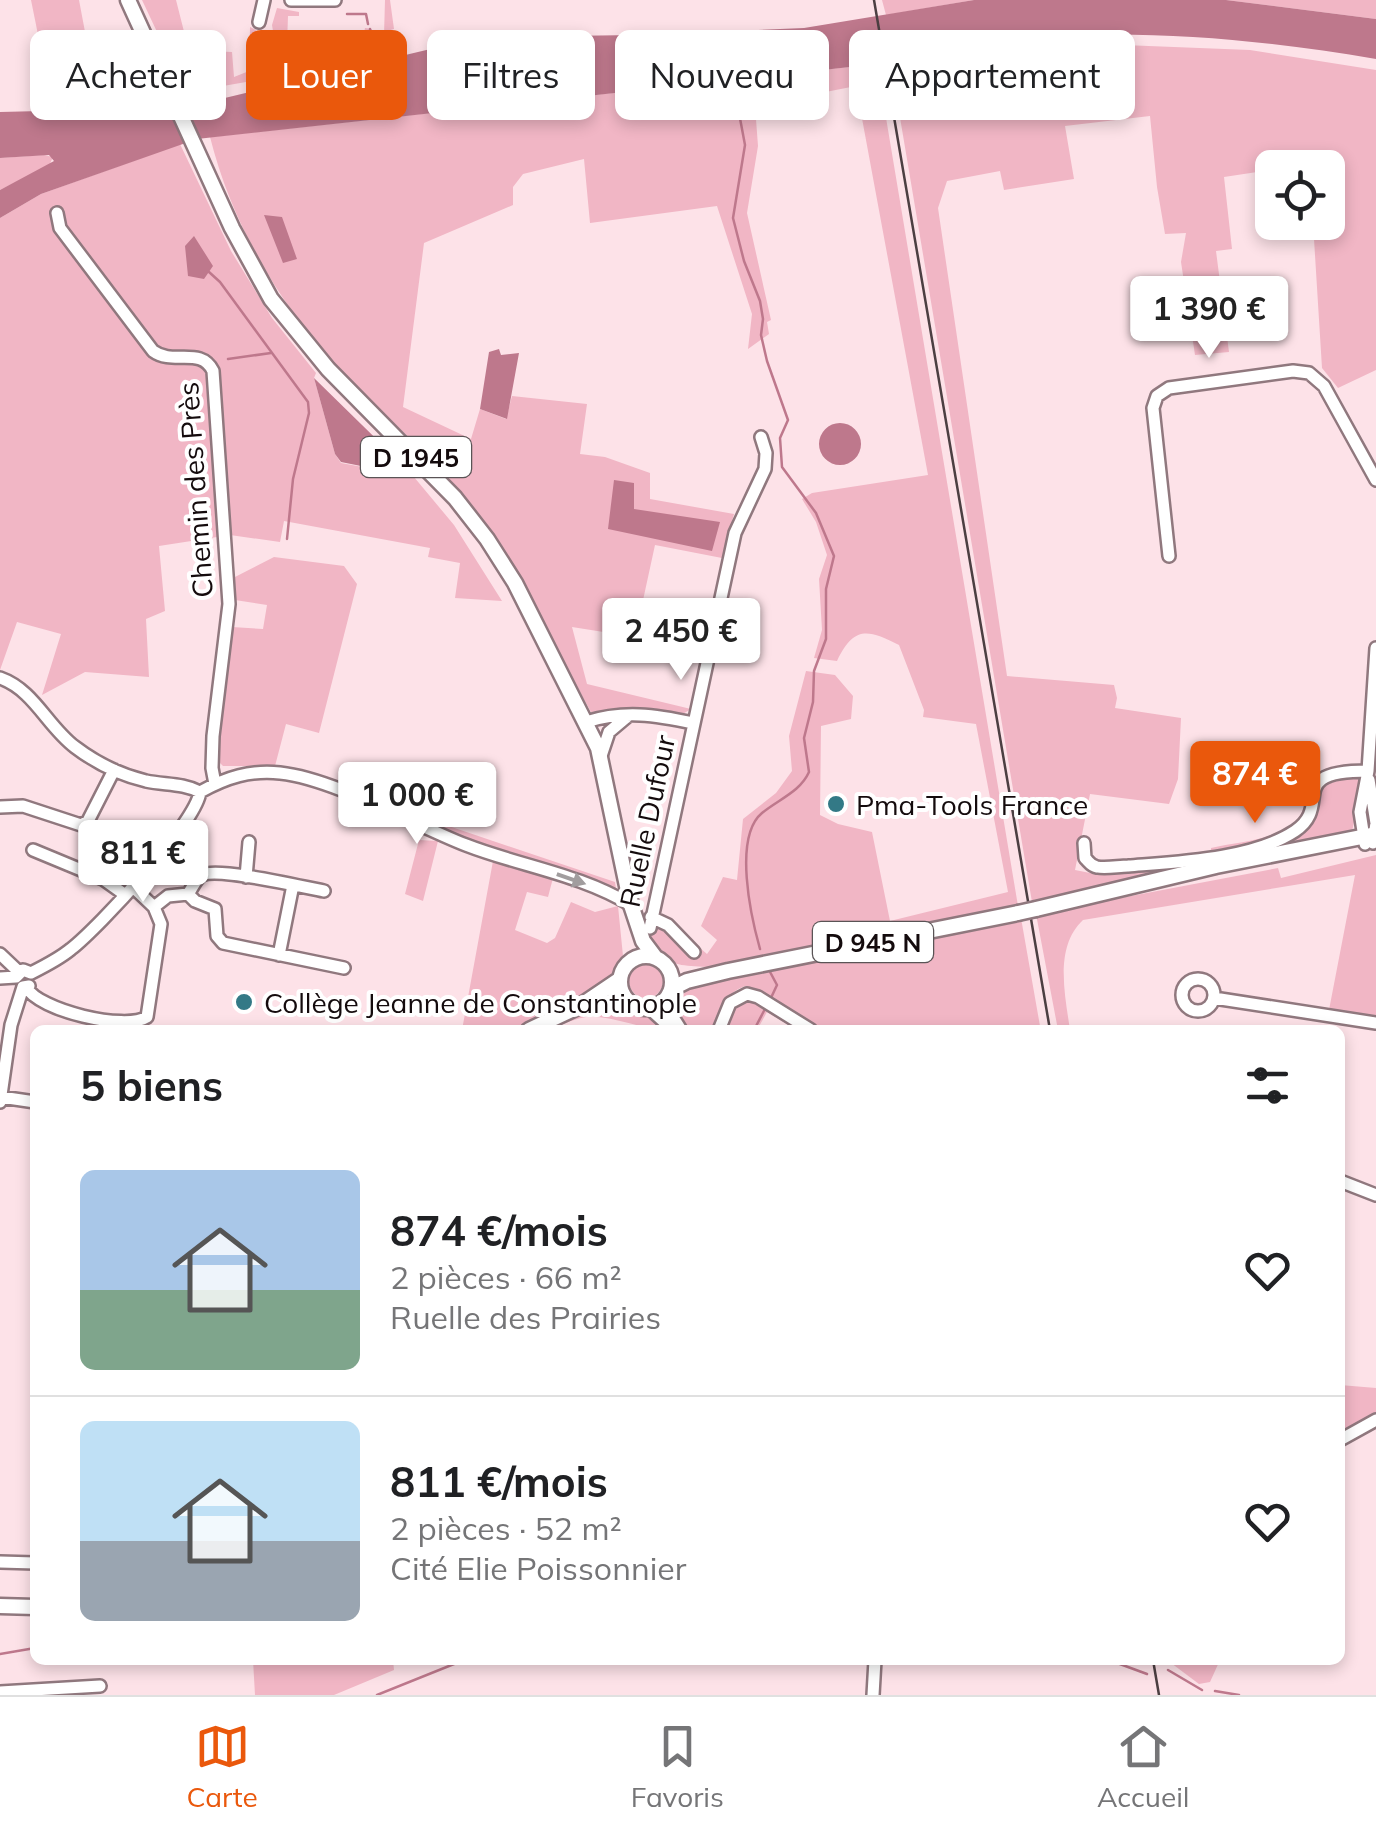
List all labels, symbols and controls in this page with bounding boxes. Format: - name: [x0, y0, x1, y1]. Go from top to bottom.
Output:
- chip: Acheter: [30, 30, 226, 120]
- chip: Louer: [246, 30, 407, 120]
- chip: Filtres: [427, 30, 595, 120]
- chip: Nouveau: [615, 30, 829, 120]
- chip: Appartement: [849, 30, 1135, 120]
- map controls: [1255, 150, 1345, 240]
- button: locate: [1255, 150, 1345, 240]
- pin: 1 390 €: [1117, 276, 1301, 361]
- text: 1 390 €: [1152, 288, 1266, 328]
- street label: Chemin des Près: [170, 381, 220, 599]
- road number: D 1945: [361, 437, 471, 477]
- pin: 2 450 €: [589, 598, 773, 683]
- text: 2 450 €: [624, 610, 738, 650]
- street label: Ruelle Dufour: [612, 731, 682, 910]
- pin: 874 €: [1185, 741, 1325, 826]
- text: 874 €: [1212, 753, 1298, 793]
- pin: 1 000 €: [325, 762, 509, 847]
- text: 1 000 €: [360, 774, 474, 814]
- place label: Pma-Tools France: [856, 787, 1088, 822]
- marker: Pma-Tools France: [825, 793, 847, 815]
- pin: 811 €: [73, 820, 213, 905]
- text: 811 €: [100, 832, 186, 872]
- one-way arrow: [557, 872, 587, 887]
- road number: D 945 N: [813, 922, 933, 962]
- place label: Collège Jeanne de Constantinople: [264, 985, 697, 1020]
- marker: Collège Jeanne de Constantinople: [233, 991, 255, 1013]
- icon: filters: [1240, 1058, 1295, 1113]
- text: 5 biens: [80, 1059, 223, 1112]
- text: 874 €/mois: [390, 1204, 608, 1257]
- icon: home: [160, 1210, 280, 1330]
- icon: heart: [1240, 1243, 1295, 1298]
- text: 2 pièces · 66 m²: [390, 1257, 622, 1297]
- text: Ruelle des Prairies: [390, 1297, 661, 1337]
- text: 811 €/mois: [390, 1455, 608, 1508]
- icon: home: [160, 1461, 280, 1581]
- icon: heart: [1240, 1494, 1295, 1549]
- text: 2 pièces · 52 m²: [390, 1508, 622, 1548]
- text: Cité Elie Poissonnier: [390, 1548, 686, 1588]
- tab: Carte: [186, 1719, 258, 1814]
- tab: Favoris: [631, 1719, 724, 1814]
- tab: Accueil: [1097, 1719, 1189, 1814]

